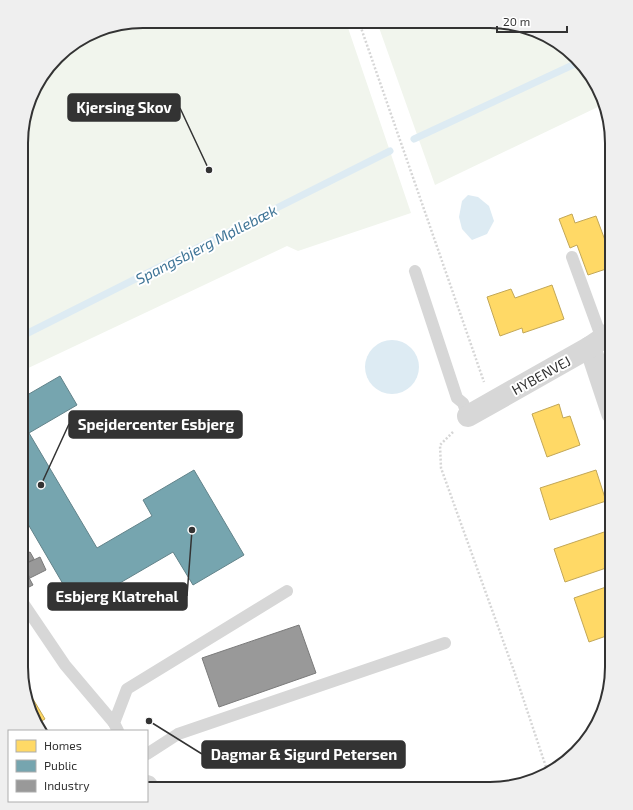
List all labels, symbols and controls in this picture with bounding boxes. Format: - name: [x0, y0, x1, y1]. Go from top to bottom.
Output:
- scale bar: [497, 8, 567, 34]
- text: 20 m: [503, 14, 530, 28]
- callout: Kjersing Skov: [68, 94, 180, 121]
- text: Kjersing Skov: [76, 98, 172, 116]
- water label: Spangsbjerg Møllebæk: [132, 200, 280, 288]
- street label: HYBENVEJ: [509, 352, 573, 398]
- callout: Spejdercenter Esbjerg: [69, 411, 242, 438]
- text: Spejdercenter Esbjerg: [78, 415, 234, 433]
- callout: Esbjerg Klatrehal: [48, 583, 187, 610]
- text: Esbjerg Klatrehal: [56, 587, 179, 605]
- legend: [8, 730, 148, 802]
- text: Homes: [44, 738, 82, 752]
- callout: Dagmar & Sigurd Petersen: [202, 741, 405, 768]
- text: Dagmar & Sigurd Petersen: [211, 745, 397, 763]
- text: Public: [44, 758, 77, 772]
- text: Industry: [44, 778, 90, 792]

